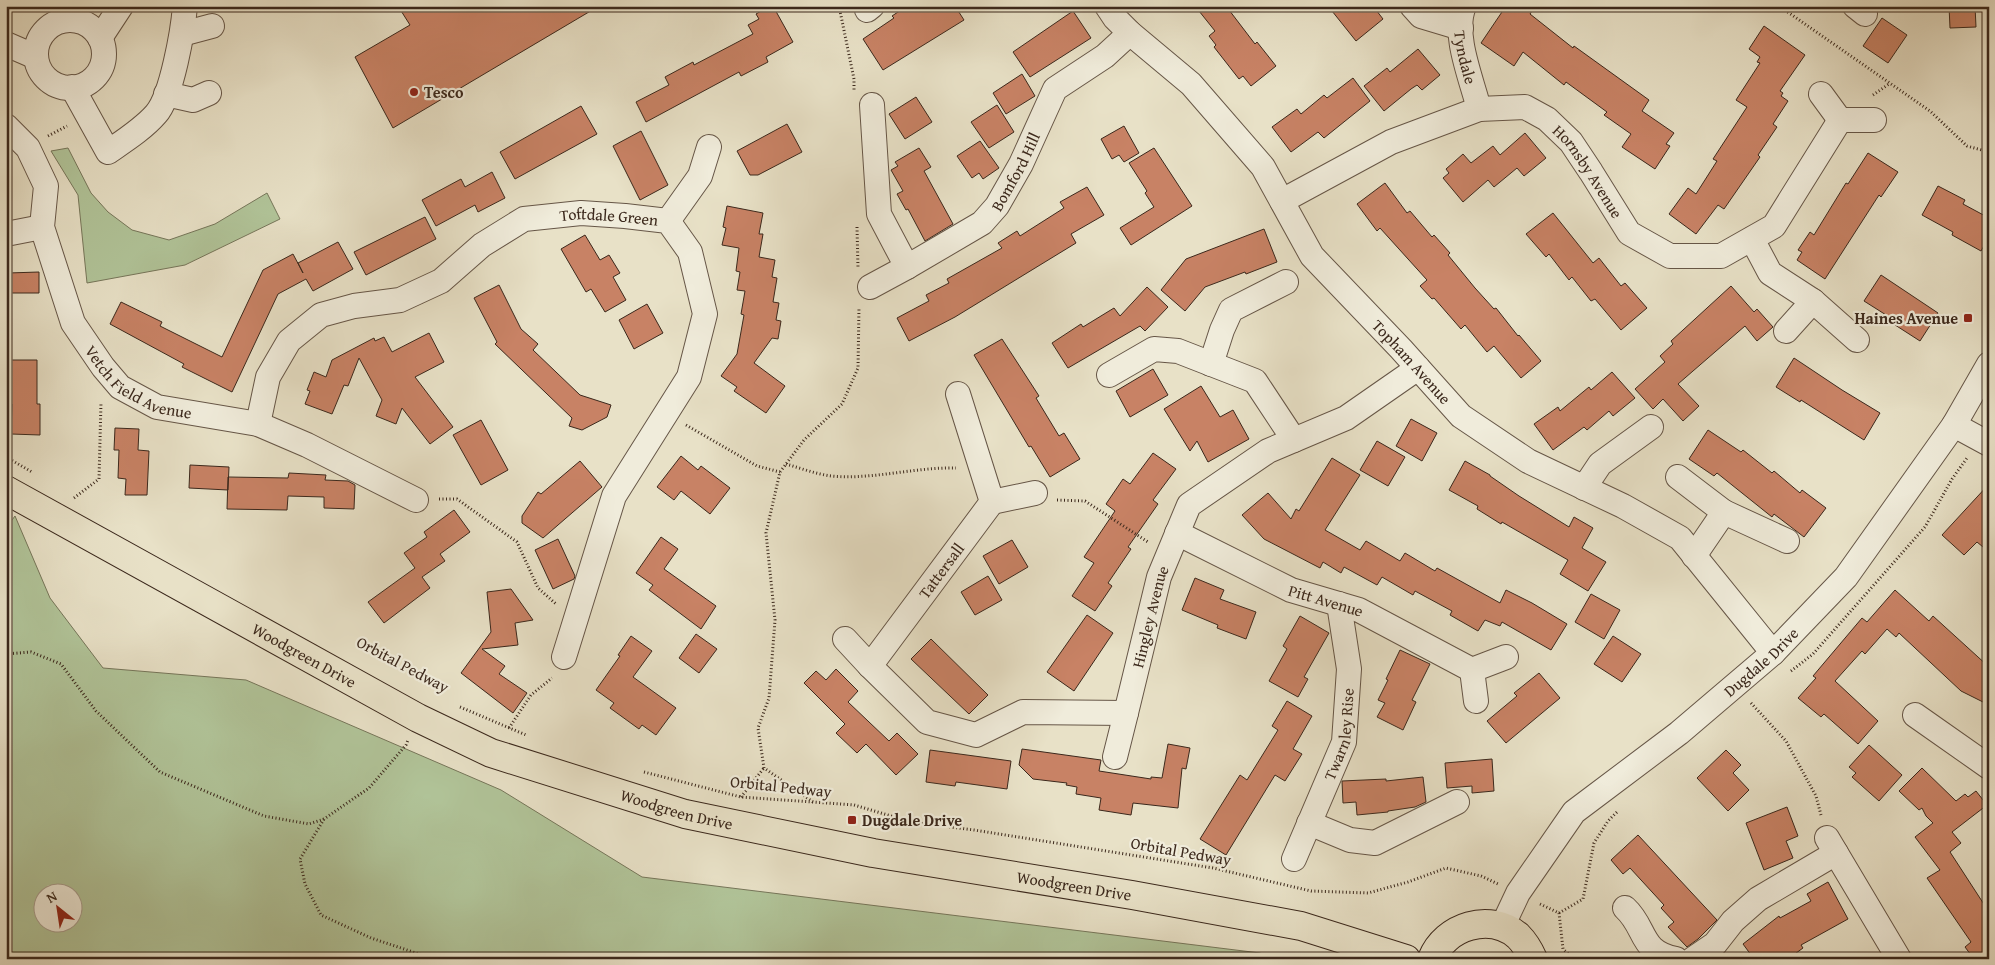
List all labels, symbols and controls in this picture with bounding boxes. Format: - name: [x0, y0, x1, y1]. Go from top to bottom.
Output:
- street label: Tyndale: [1448, 29, 1483, 87]
- place label: Tesco: [424, 80, 464, 104]
- marker: Tesco: [408, 86, 420, 98]
- street label: Hornsby Avenue: [1547, 119, 1629, 223]
- street label: Bomford Hill: [985, 128, 1046, 215]
- street label: Toftdale Green: [558, 201, 659, 232]
- place label: Haines Avenue: [1854, 306, 1958, 330]
- marker: Haines Avenue: [1962, 312, 1974, 324]
- street label: Topham Avenue: [1367, 314, 1457, 409]
- street label: Vetch Field Avenue: [79, 340, 194, 425]
- street label: Tattersall: [912, 537, 970, 603]
- street label: Hingley Avenue: [1125, 562, 1175, 670]
- street label: Pitt Avenue: [1286, 578, 1368, 623]
- street label: Woodgreen Drive: [248, 617, 361, 694]
- street label: Dugdale Drive: [1718, 622, 1804, 702]
- street label: Orbital Pedway: [353, 630, 454, 698]
- street label: Twarnley Rise: [1317, 687, 1360, 784]
- street label: Orbital Pedway: [729, 769, 833, 803]
- street label: Woodgreen Drive: [617, 782, 735, 836]
- place label: Dugdale Drive: [862, 808, 962, 832]
- marker: Dugdale Drive: [846, 814, 858, 826]
- street label: Orbital Pedway: [1129, 830, 1233, 872]
- street label: Woodgreen Drive: [1015, 865, 1133, 907]
- north arrow: [32, 882, 82, 932]
- text: N: [42, 885, 61, 908]

